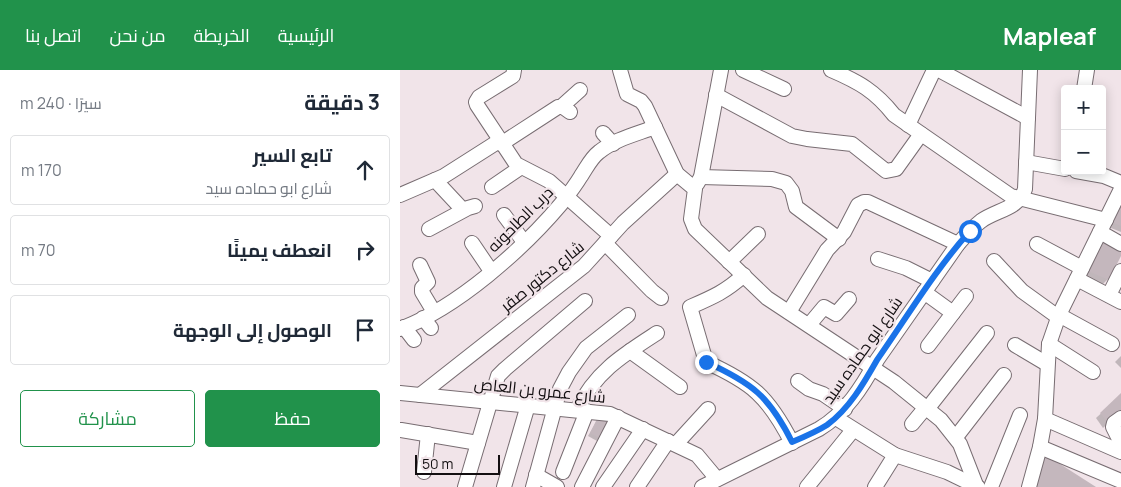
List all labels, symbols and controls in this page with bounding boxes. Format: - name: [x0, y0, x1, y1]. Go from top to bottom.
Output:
- text: Mapleaf: [1003, 19, 1096, 52]
- text: اتصل بنا: [25, 23, 82, 47]
- text: من نحن: [110, 23, 166, 47]
- text: الخريطة: [194, 23, 250, 47]
- text: الرئيسية: [278, 23, 334, 47]
- map controls: [1061, 85, 1106, 175]
- button: +: [1061, 85, 1106, 130]
- text: 3 دقيقة: [304, 88, 380, 116]
- text: سيرًا · 240 m: [20, 92, 102, 114]
- button: −: [1061, 130, 1106, 175]
- text: تابع السير: [253, 142, 332, 168]
- icon: ahead: [351, 156, 379, 184]
- text: 170 m: [21, 159, 62, 181]
- text: شارع ابو حماده سيد: [206, 177, 332, 199]
- street label: درب الطاحونه: [482, 181, 558, 257]
- route start: [959, 220, 982, 243]
- icon: right: [351, 236, 379, 264]
- street label: شارع دكتور صقر: [495, 236, 589, 318]
- text: انعطف يمينًا: [227, 237, 332, 263]
- text: 70 m: [21, 239, 56, 261]
- street label: شارع ابو حماده سيد: [817, 292, 908, 409]
- icon: arrive: [351, 316, 379, 344]
- text: الوصول إلى الوجهة: [173, 317, 332, 343]
- route end: [695, 351, 718, 374]
- street label: شارع عمرو بن العاص: [473, 372, 607, 409]
- button: مشاركة: [20, 390, 195, 447]
- button: حفظ: [205, 390, 380, 447]
- scale bar: [415, 452, 500, 475]
- text: 50 m: [422, 454, 453, 473]

